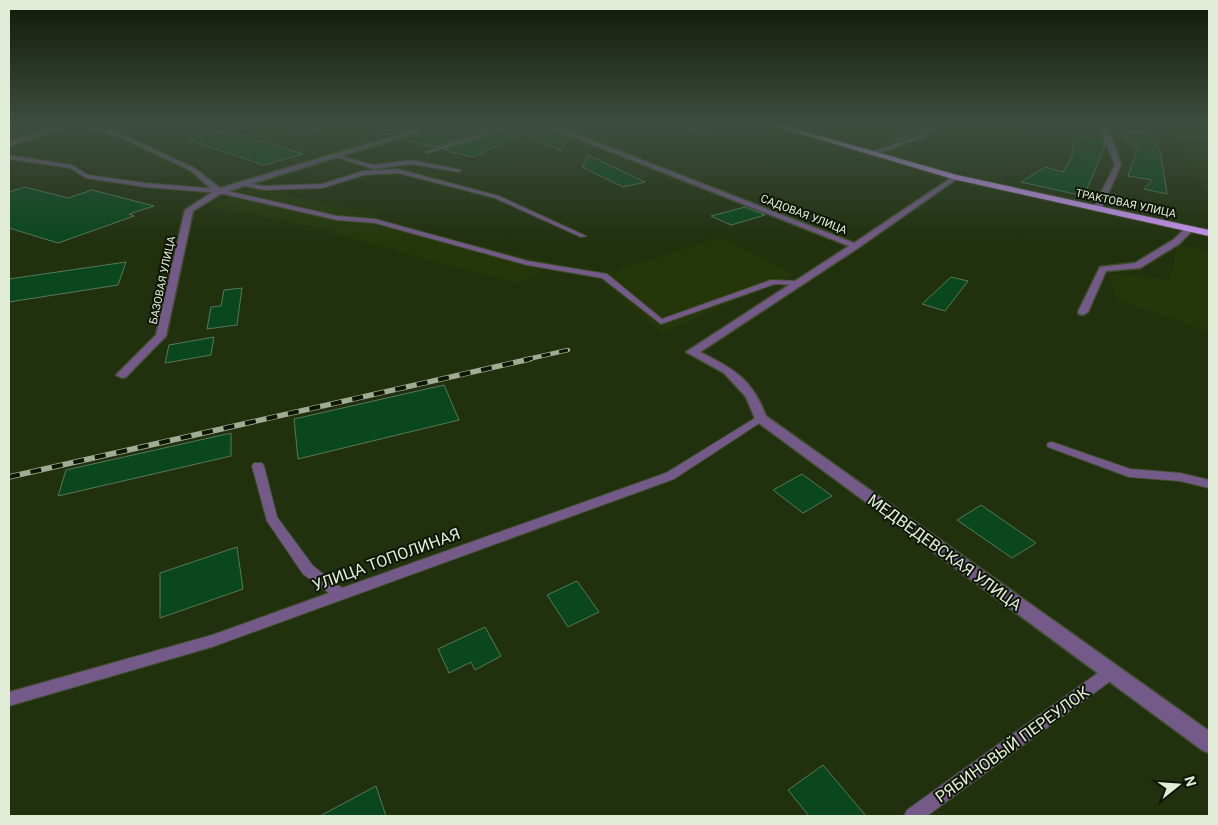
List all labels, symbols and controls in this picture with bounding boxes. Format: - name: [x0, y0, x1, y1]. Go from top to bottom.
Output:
- street label: ТРАКТОВАЯ УЛИЦА: [1074, 186, 1178, 221]
- street label: САДОВАЯ УЛИЦА: [759, 192, 850, 237]
- street label: БАЗОВАЯ УЛИЦА: [147, 234, 178, 325]
- street label: МЕДВЕДЕВСКАЯ УЛИЦА: [864, 490, 1026, 615]
- street label: УЛИЦА ТОПОЛИНАЯ: [310, 524, 463, 595]
- street label: РЯБИНОВЫЙ ПЕРЕУЛОК: [932, 682, 1093, 807]
- north arrow: [1153, 760, 1203, 810]
- text: N: [1181, 774, 1200, 788]

